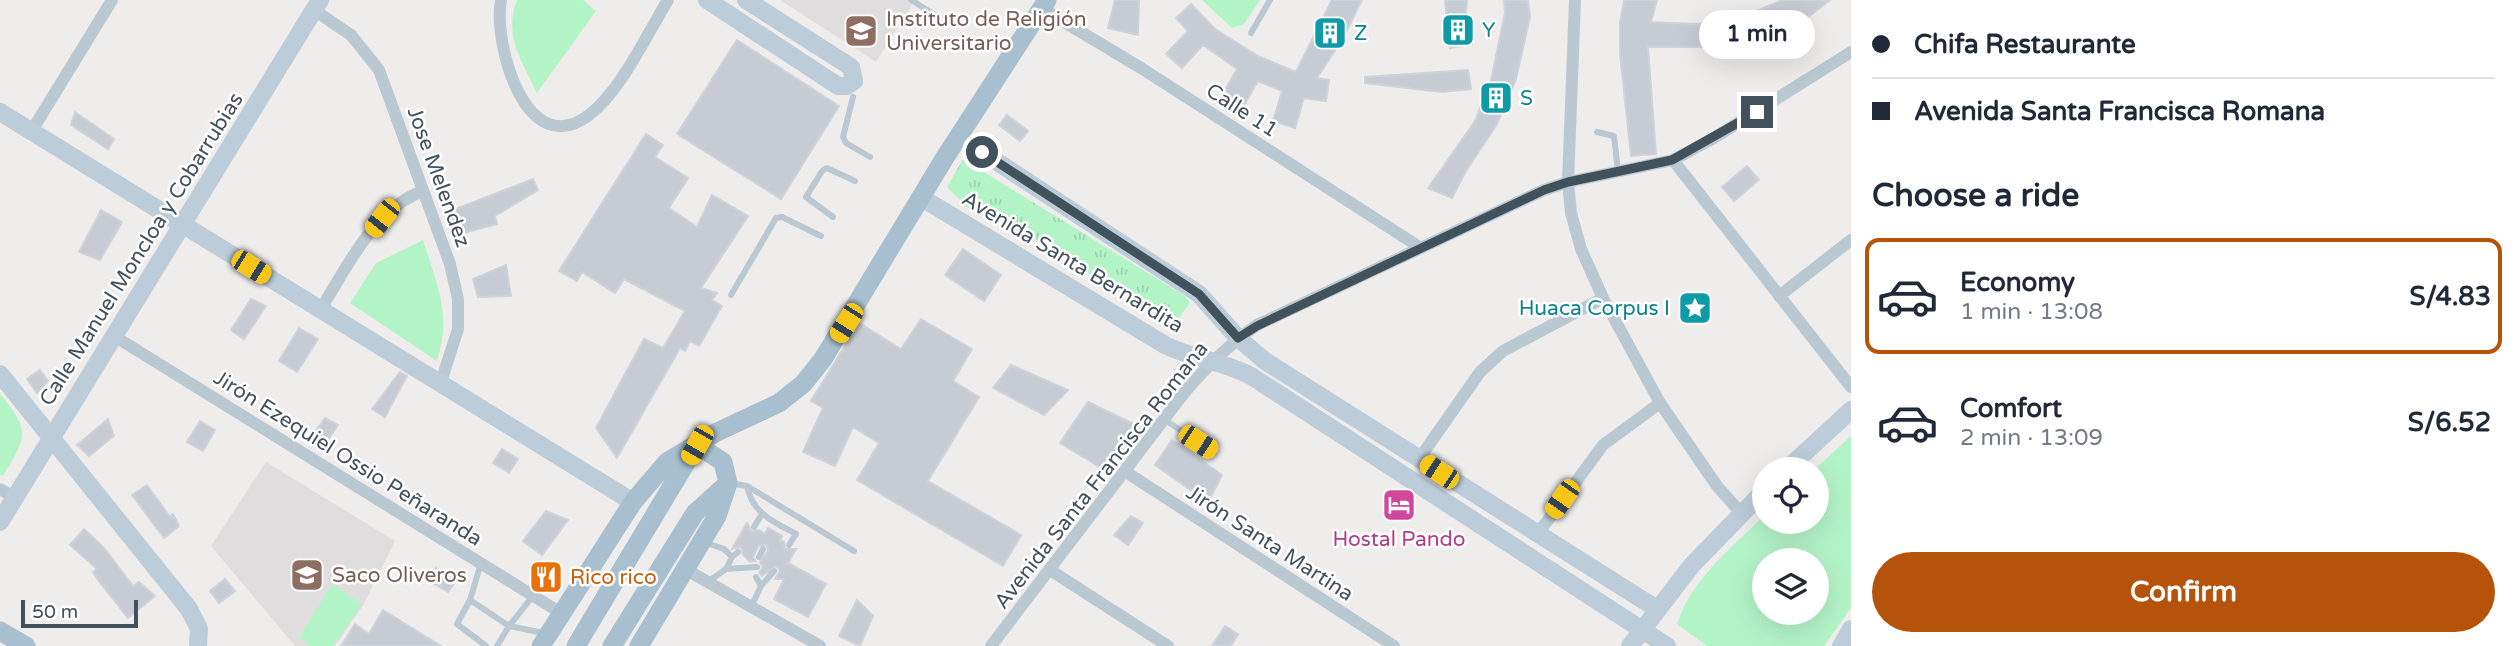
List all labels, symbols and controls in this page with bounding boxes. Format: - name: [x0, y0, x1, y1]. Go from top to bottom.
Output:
- place label: Instituto de Religión Universitario: [886, 7, 1087, 56]
- callout: 1 min: [1699, 10, 1815, 60]
- building icon: Y: [1439, 11, 1477, 49]
- school or university icon: Instituto de Religión Universitario: [842, 12, 880, 50]
- building icon: Z: [1311, 14, 1349, 52]
- place label: Y: [1482, 18, 1495, 43]
- text: 1 min: [1726, 20, 1788, 48]
- place label: Z: [1354, 21, 1367, 46]
- text: Chifa Restaurante: [1914, 29, 2136, 60]
- street label: Calle 11: [1201, 78, 1282, 143]
- building icon: S: [1477, 79, 1515, 117]
- place label: S: [1520, 86, 1533, 111]
- street label: Calle Manuel Moncloa y Cobarrubias: [34, 88, 249, 410]
- route end: [1741, 96, 1773, 128]
- text: Avenida Santa Francisca Romana: [1914, 96, 2325, 127]
- street label: Jose Melendez: [402, 104, 475, 251]
- route start: [966, 136, 998, 168]
- text: Choose a ride: [1872, 177, 2079, 215]
- street label: Avenida Santa Bernardita: [957, 186, 1188, 339]
- car: [361, 195, 404, 241]
- car: [228, 247, 275, 287]
- icon: car: [1876, 265, 1939, 328]
- text: Economy: [1960, 267, 2075, 298]
- text: S/4.83: [2409, 281, 2491, 312]
- place icon: Huaca Corpus I: [1676, 289, 1714, 327]
- place label: Huaca Corpus I: [1519, 296, 1670, 321]
- text: 1 min · 13:08: [1960, 298, 2103, 326]
- car: [826, 300, 867, 346]
- street label: Avenida Santa Francisca Romana: [989, 337, 1213, 614]
- street label: Jirón Ezequiel Ossio Peñaranda: [209, 365, 487, 552]
- icon: car: [1876, 391, 1939, 454]
- text: Comfort: [1960, 393, 2062, 424]
- text: S/6.52: [2408, 407, 2491, 438]
- car: [678, 422, 717, 468]
- car: [1175, 422, 1222, 462]
- text: 2 min · 13:09: [1960, 424, 2103, 452]
- car: [1416, 452, 1463, 492]
- map controls: [1752, 457, 1829, 625]
- button: locate: [1752, 457, 1829, 534]
- car: [1542, 476, 1583, 522]
- street label: Jirón Santa Martina: [1181, 480, 1358, 607]
- hotel icon: Hostal Pando: [1380, 486, 1418, 524]
- place label: Hostal Pando: [1332, 527, 1466, 552]
- button: layers: [1752, 548, 1829, 625]
- button: Confirm: [1872, 552, 2495, 632]
- school or university icon: Saco Oliveros: [288, 556, 326, 594]
- restaurant icon: Rico rico: [527, 558, 565, 596]
- place label: Saco Oliveros: [332, 563, 467, 588]
- place label: Rico rico: [570, 565, 657, 590]
- scale bar: [21, 597, 138, 629]
- text: 50 m: [32, 601, 78, 623]

